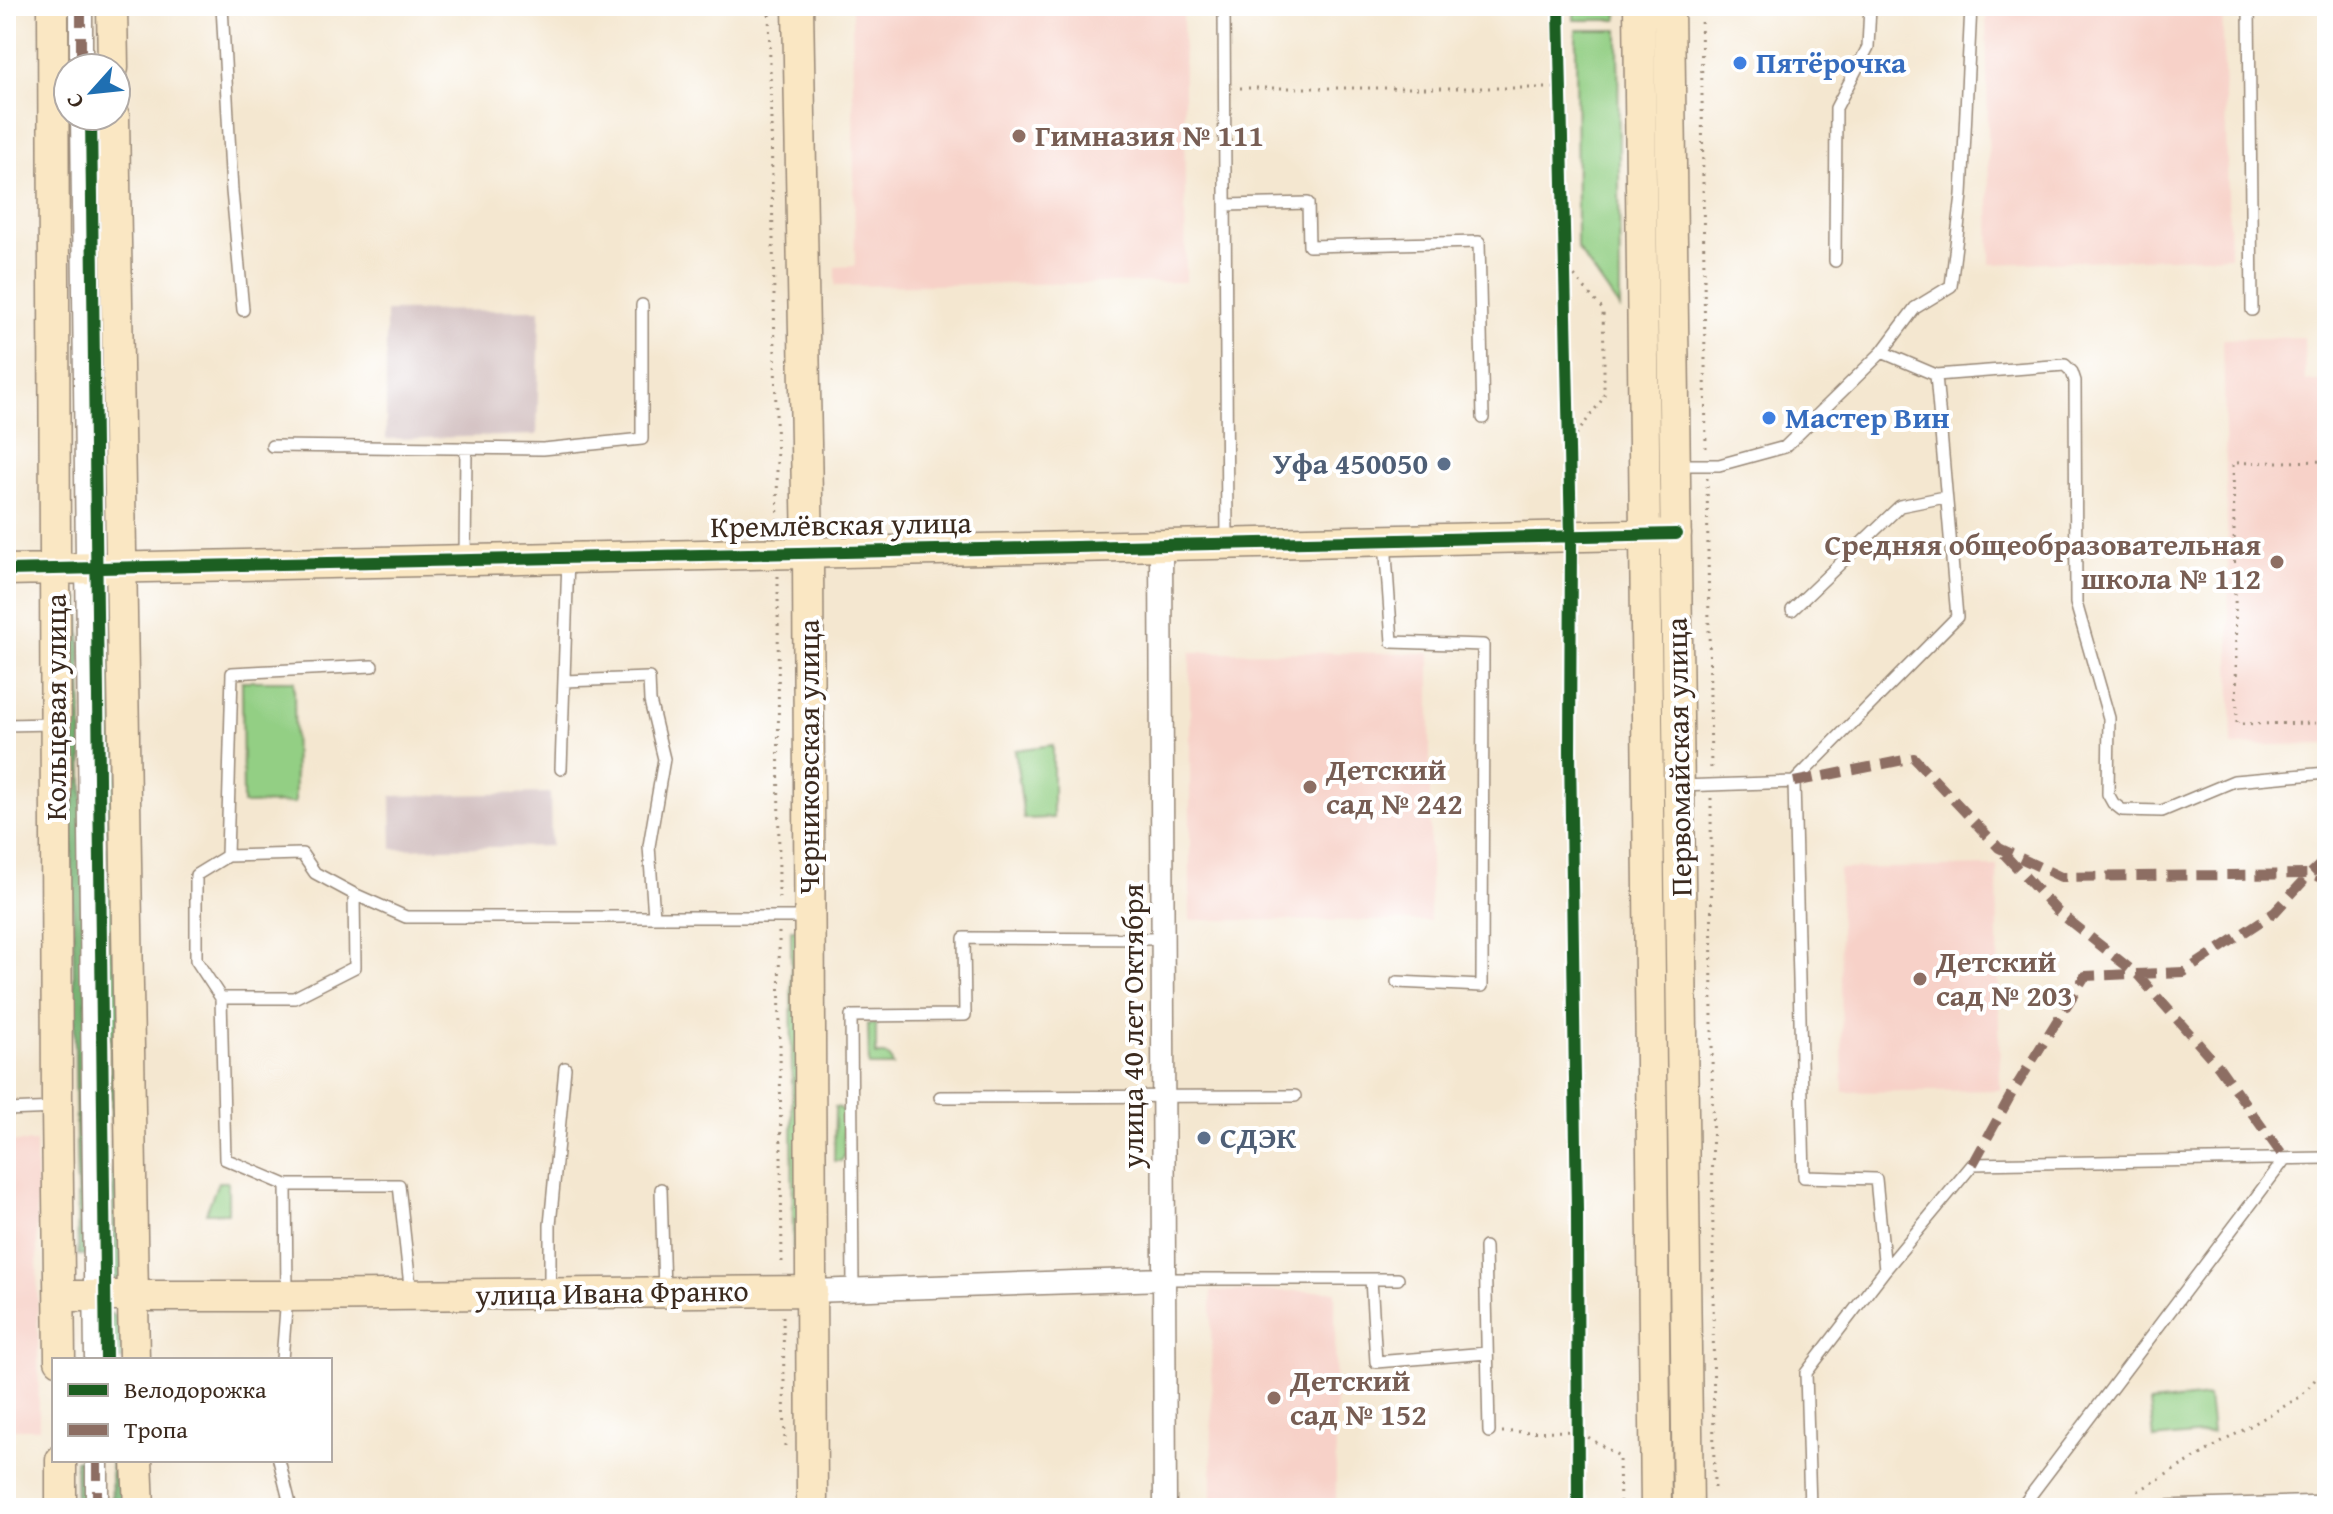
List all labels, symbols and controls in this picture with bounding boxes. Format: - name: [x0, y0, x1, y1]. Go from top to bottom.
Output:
- place label: Пятёрочка: [1756, 40, 1907, 84]
- north arrow: [52, 52, 132, 132]
- marker: Пятёрочка: [1731, 54, 1749, 72]
- text: С: [57, 88, 91, 114]
- place label: Гимназия № 111: [1035, 113, 1264, 157]
- marker: Гимназия № 111: [1010, 127, 1028, 145]
- place label: Мастер Вин: [1785, 395, 1950, 439]
- marker: Мастер Вин: [1760, 409, 1778, 427]
- place label: Уфа 450050: [1273, 441, 1428, 485]
- marker: Уфа 450050: [1435, 455, 1453, 473]
- street label: Кремлёвская улица: [710, 500, 973, 548]
- place label: Средняя общеобразовательная школа № 112: [1825, 522, 2261, 600]
- marker: Средняя общеобразовательная школа № 112: [2268, 553, 2286, 571]
- street label: Кольцевая улица: [33, 593, 77, 821]
- street label: Первомайская улица: [1654, 616, 1702, 897]
- street label: Черниковская улица: [786, 619, 830, 895]
- place label: Детский сад № 242: [1325, 747, 1463, 825]
- marker: Детский сад № 242: [1301, 778, 1319, 796]
- street label: улица 40 лет Октября: [1110, 883, 1154, 1170]
- place label: Детский сад № 203: [1935, 939, 2073, 1017]
- marker: Детский сад № 203: [1911, 970, 1929, 988]
- place label: СДЭК: [1220, 1115, 1296, 1159]
- marker: СДЭК: [1195, 1129, 1213, 1147]
- street label: улица Ивана Франко: [474, 1268, 749, 1316]
- legend: [52, 1358, 332, 1462]
- place label: Детский сад № 152: [1289, 1358, 1427, 1436]
- text: Велодорожка: [124, 1372, 267, 1407]
- marker: Детский сад № 152: [1265, 1389, 1283, 1407]
- text: Тропа: [124, 1412, 188, 1447]

